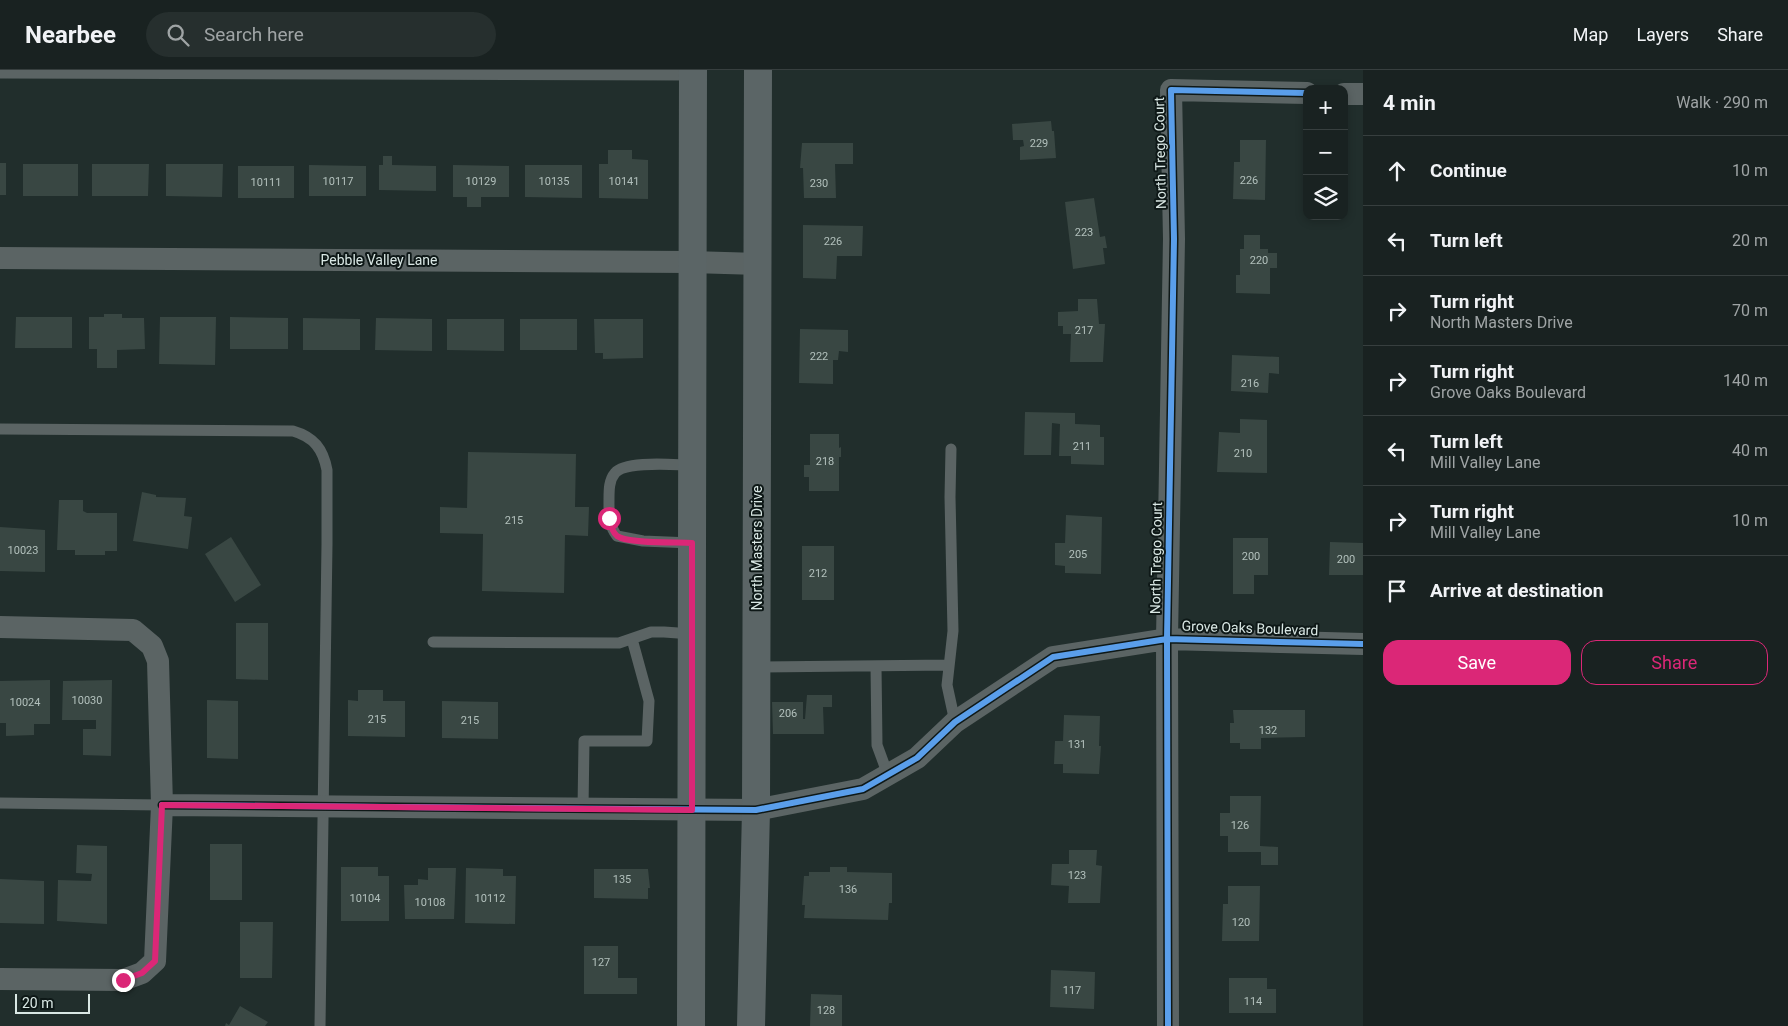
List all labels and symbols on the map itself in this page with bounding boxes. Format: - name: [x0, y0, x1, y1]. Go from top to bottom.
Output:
- street label: North Trego Court: [1151, 96, 1169, 209]
- house number: 229: [1030, 137, 1048, 150]
- house number: 226: [1240, 174, 1258, 187]
- house number: 10117: [323, 175, 353, 188]
- house number: 10129: [466, 175, 496, 188]
- house number: 10135: [539, 175, 569, 188]
- house number: 10141: [609, 175, 639, 188]
- house number: 10111: [251, 176, 281, 189]
- house number: 230: [810, 177, 828, 190]
- house number: 223: [1075, 226, 1093, 239]
- house number: 226: [824, 235, 842, 248]
- street label: Pebble Valley Lane: [321, 252, 437, 268]
- house number: 220: [1250, 254, 1268, 267]
- house number: 217: [1075, 324, 1093, 337]
- house number: 222: [810, 350, 828, 363]
- house number: 216: [1241, 377, 1259, 390]
- house number: 211: [1073, 440, 1091, 453]
- house number: 210: [1234, 447, 1252, 460]
- house number: 218: [816, 455, 834, 468]
- street label: North Masters Drive: [749, 486, 765, 610]
- street label: North Trego Court: [1147, 501, 1165, 614]
- route start: [598, 507, 621, 530]
- house number: 215: [505, 514, 523, 527]
- house number: 10023: [8, 544, 38, 557]
- house number: 205: [1069, 548, 1087, 561]
- house number: 200: [1242, 550, 1260, 563]
- house number: 200: [1337, 553, 1355, 566]
- house number: 212: [809, 567, 827, 580]
- street label: Grove Oaks Boulevard: [1181, 618, 1319, 638]
- house number: 10030: [72, 694, 102, 707]
- house number: 10024: [10, 696, 40, 709]
- house number: 206: [779, 707, 797, 720]
- house number: 215: [368, 713, 386, 726]
- house number: 215: [461, 714, 479, 727]
- house number: 132: [1259, 724, 1277, 737]
- house number: 131: [1068, 738, 1086, 751]
- house number: 126: [1231, 819, 1249, 832]
- house number: 123: [1068, 869, 1086, 882]
- house number: 135: [613, 873, 631, 886]
- house number: 136: [839, 883, 857, 896]
- house number: 10104: [350, 892, 380, 905]
- house number: 10112: [475, 892, 505, 905]
- house number: 10108: [415, 896, 445, 909]
- house number: 120: [1232, 916, 1250, 929]
- house number: 127: [592, 956, 610, 969]
- route end: [112, 969, 135, 992]
- house number: 117: [1063, 984, 1081, 997]
- scale bar: [15, 991, 90, 1014]
- house number: 114: [1244, 995, 1262, 1008]
- house number: 128: [817, 1004, 835, 1017]

